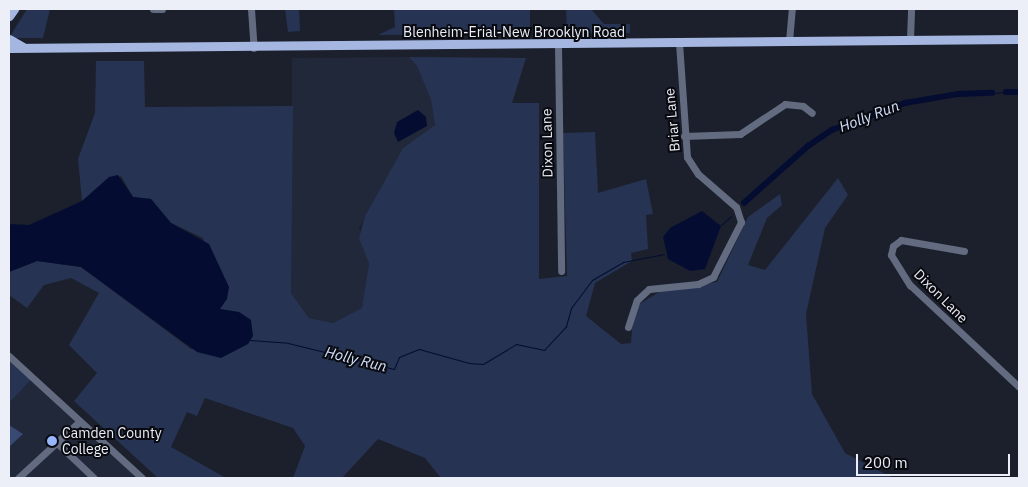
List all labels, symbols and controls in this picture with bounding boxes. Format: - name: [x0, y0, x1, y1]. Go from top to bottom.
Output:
- street label: Blenheim-Erial-New Brooklyn Road: [403, 24, 625, 40]
- street label: Briar Lane: [661, 87, 683, 153]
- water label: Holly Run: [836, 96, 902, 136]
- street label: Dixon Lane: [538, 108, 556, 178]
- street label: Dixon Lane: [911, 266, 971, 326]
- water label: Holly Run: [323, 343, 389, 375]
- place label: Camden County College: [62, 425, 162, 458]
- marker: Camden County College: [46, 435, 58, 447]
- scale bar: [858, 444, 1012, 476]
- text: 200 m: [864, 453, 908, 472]

